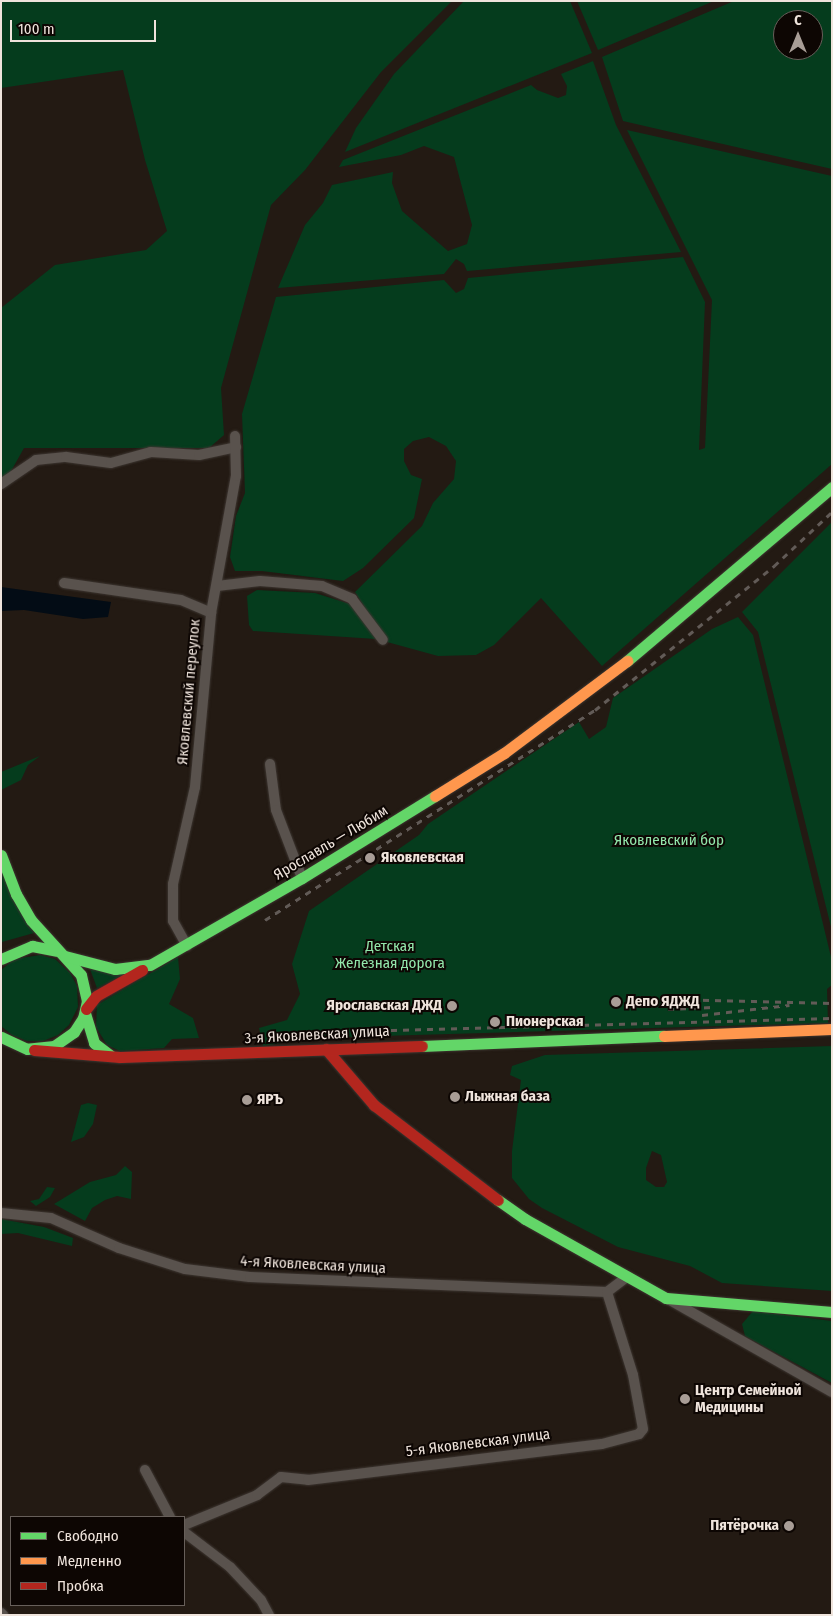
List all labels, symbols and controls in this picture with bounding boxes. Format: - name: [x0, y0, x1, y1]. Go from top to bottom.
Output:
- scale bar: [12, 10, 159, 42]
- north arrow: [773, 10, 823, 60]
- text: С: [794, 12, 802, 29]
- text: 100 m: [18, 20, 55, 38]
- street label: Яковлевский переулок: [174, 619, 204, 765]
- street label: Ярославль — Любим: [271, 802, 391, 884]
- park label: Яковлевский бор: [614, 832, 724, 850]
- place label: Яковлевская: [381, 849, 464, 867]
- marker: Яковлевская: [363, 851, 377, 865]
- park label: Детская Железная дорога: [335, 937, 445, 972]
- place label: Депо ЯДЖД: [626, 993, 699, 1011]
- marker: Депо ЯДЖД: [610, 996, 622, 1008]
- place label: Ярославская ДЖД: [327, 997, 442, 1015]
- marker: Ярославская ДЖД: [446, 1000, 458, 1012]
- place label: Пионерская: [506, 1013, 584, 1031]
- marker: Пионерская: [488, 1015, 502, 1029]
- street label: 3-я Яковлевская улица: [244, 1022, 390, 1048]
- place label: Лыжная база: [465, 1088, 550, 1106]
- place label: ЯРЪ: [257, 1091, 283, 1109]
- marker: Лыжная база: [449, 1091, 461, 1103]
- marker: ЯРЪ: [241, 1094, 253, 1106]
- street label: 4-я Яковлевская улица: [240, 1252, 386, 1278]
- place label: Центр Семейной Медицины: [695, 1381, 802, 1416]
- marker: Центр Семейной Медицины: [679, 1393, 691, 1405]
- street label: 5-я Яковлевская улица: [405, 1425, 551, 1461]
- legend: [10, 1516, 185, 1606]
- place label: Пятёрочка: [710, 1517, 779, 1535]
- marker: Пятёрочка: [783, 1520, 795, 1532]
- text: Свободно: [57, 1527, 119, 1545]
- text: Медленно: [57, 1552, 122, 1570]
- text: Пробка: [57, 1577, 104, 1595]

